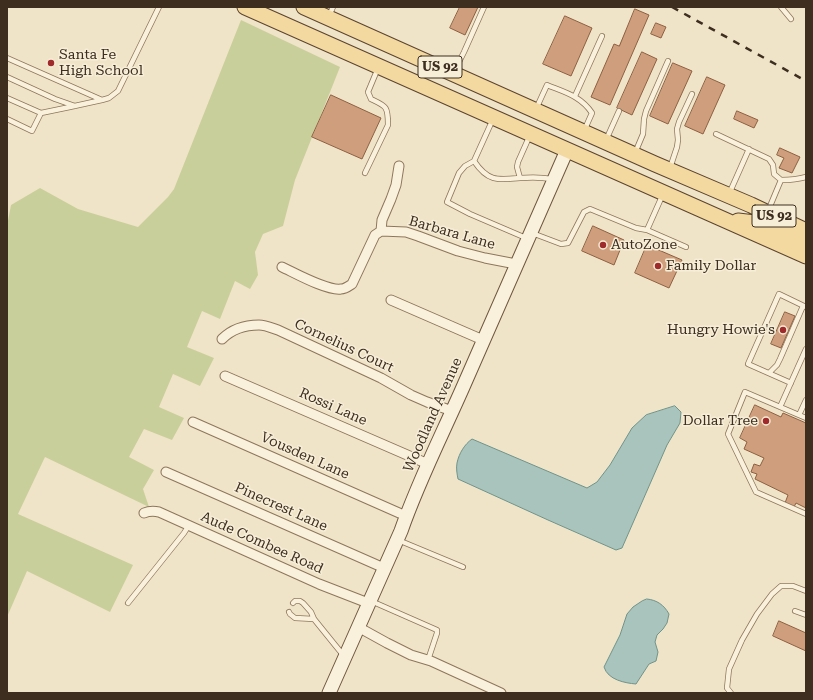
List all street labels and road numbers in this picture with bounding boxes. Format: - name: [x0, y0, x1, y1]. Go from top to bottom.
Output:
- road number: US 92: [418, 56, 462, 78]
- road number: US 92: [752, 205, 796, 227]
- street label: Barbara Lane: [407, 213, 497, 253]
- street label: Cornelius Court: [292, 316, 396, 376]
- street label: Woodland Avenue: [400, 355, 466, 475]
- street label: Rossi Lane: [296, 385, 370, 429]
- street label: Vousden Lane: [258, 429, 352, 483]
- street label: Pinecrest Lane: [232, 479, 330, 535]
- street label: Aude Combee Road: [198, 508, 326, 578]

